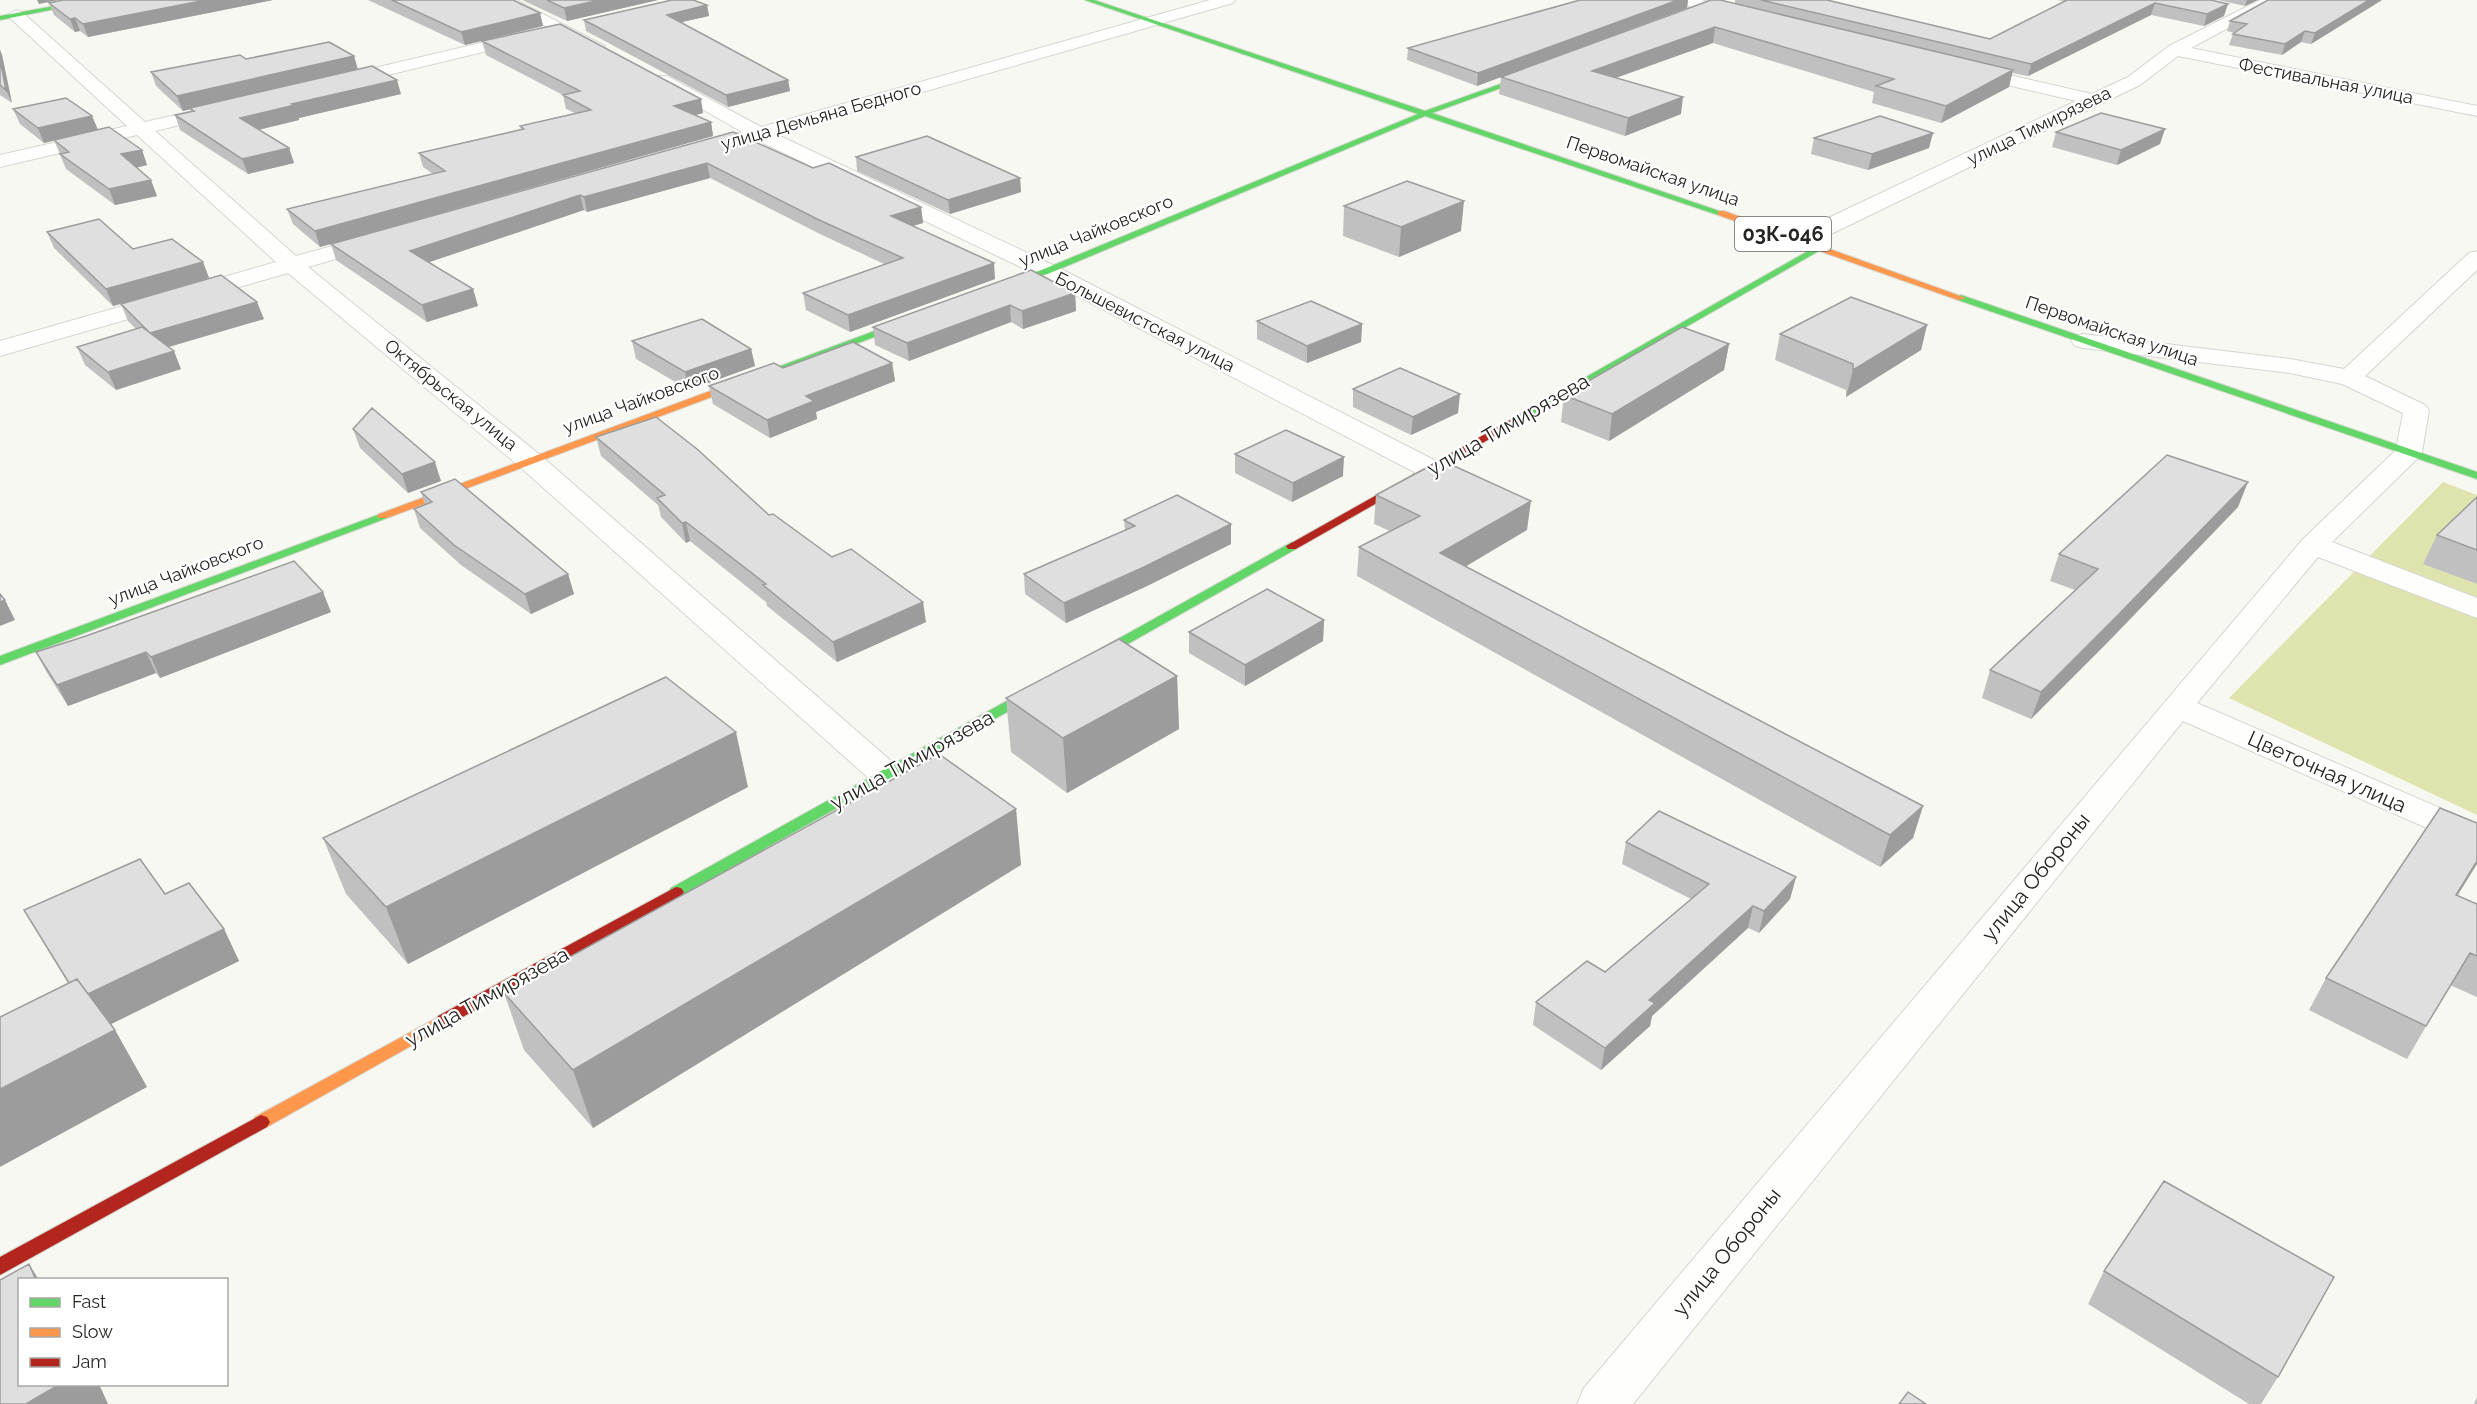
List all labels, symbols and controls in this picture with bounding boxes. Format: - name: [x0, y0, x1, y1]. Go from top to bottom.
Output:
- street label: Фестивальная улица: [2237, 53, 2415, 108]
- street label: улица Демьяна Бедного: [718, 77, 924, 154]
- street label: улица Тимирязева: [1964, 82, 2114, 169]
- street label: Первомайская улица: [1564, 131, 1742, 210]
- street label: улица Чайковского: [1016, 190, 1176, 271]
- road number: 03К-046: [1735, 217, 1831, 251]
- street label: Большевистская улица: [1052, 267, 1238, 376]
- street label: Первомайская улица: [2023, 291, 2201, 370]
- street label: Октябрьская улица: [381, 335, 522, 455]
- street label: улица Чайковского: [560, 361, 722, 437]
- street label: улица Тимирязева: [1422, 368, 1593, 481]
- street label: улица Чайковского: [105, 531, 267, 610]
- street label: улица Тимирязева: [826, 704, 998, 815]
- street label: Цветочная улица: [2244, 725, 2410, 818]
- street label: улица Обороны: [1976, 808, 2095, 946]
- street label: улица Тимирязева: [401, 941, 573, 1052]
- street label: улица Обороны: [1667, 1183, 1786, 1321]
- legend: [18, 1278, 228, 1386]
- text: Fast: [72, 1291, 106, 1312]
- text: Slow: [72, 1321, 113, 1342]
- text: Jam: [72, 1351, 107, 1372]

